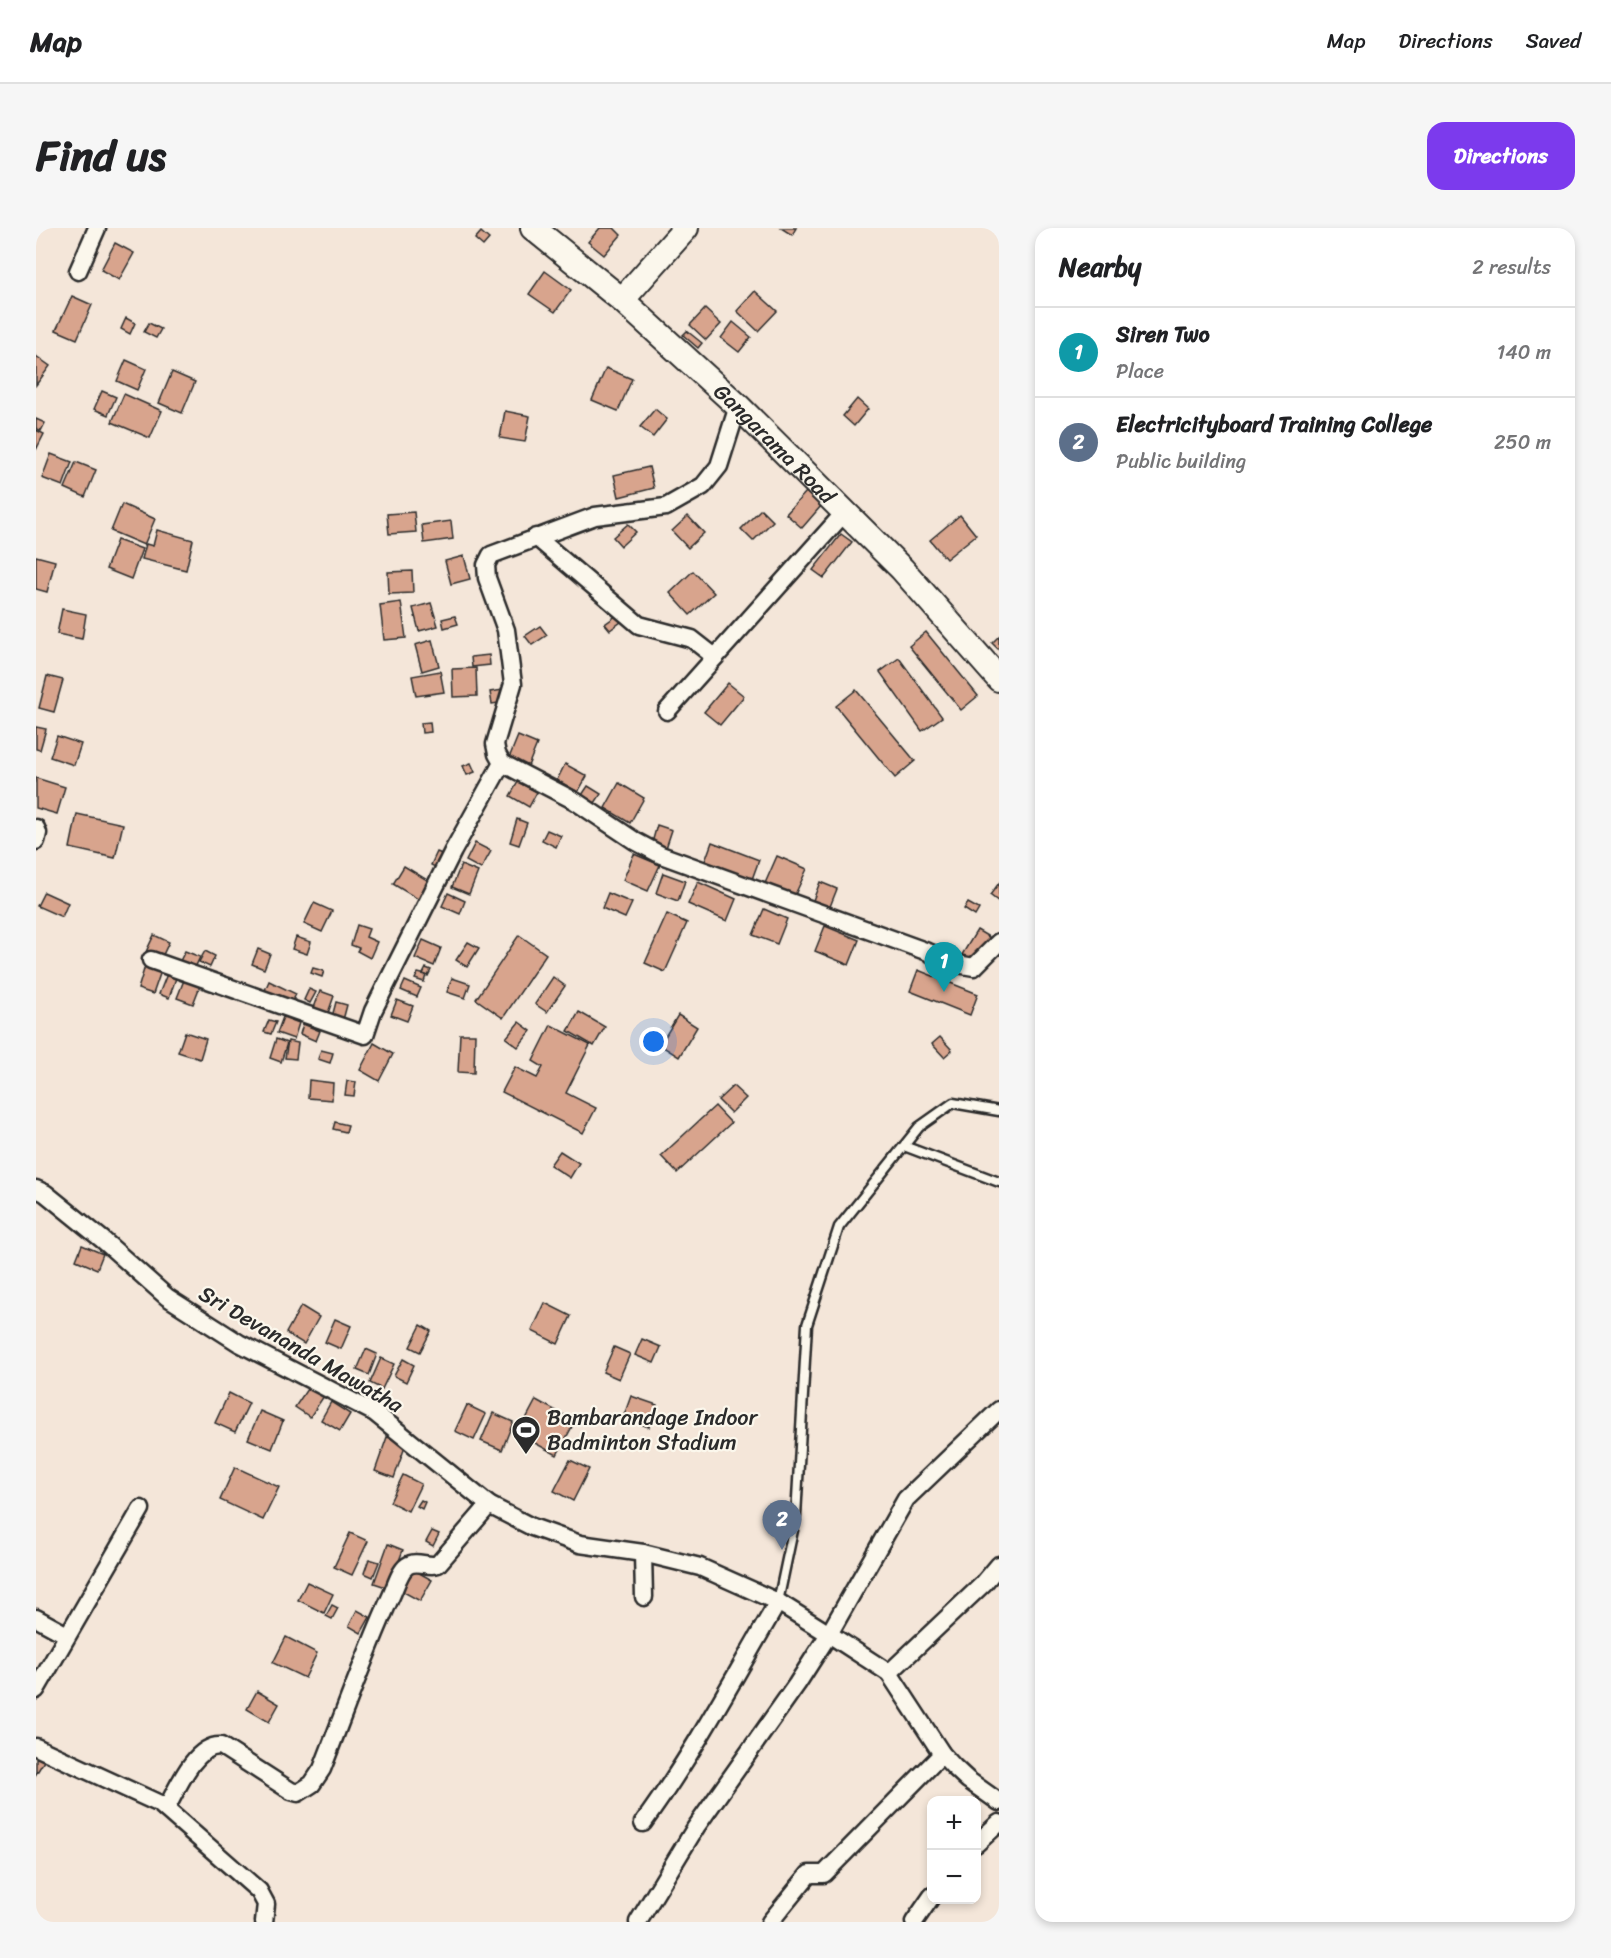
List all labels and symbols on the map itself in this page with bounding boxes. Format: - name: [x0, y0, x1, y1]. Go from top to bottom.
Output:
- street label: Gangarama Road: [705, 373, 847, 514]
- pin: 1: [924, 942, 964, 992]
- your location: [639, 1027, 668, 1056]
- street label: Sri Devananda Mawatha: [191, 1274, 412, 1424]
- place label: Bambarandage Indoor Badminton Stadium: [547, 1398, 759, 1462]
- sports icon: Bambarandage Indoor Badminton Stadium: [510, 1414, 542, 1456]
- pin: 2: [762, 1500, 802, 1550]

